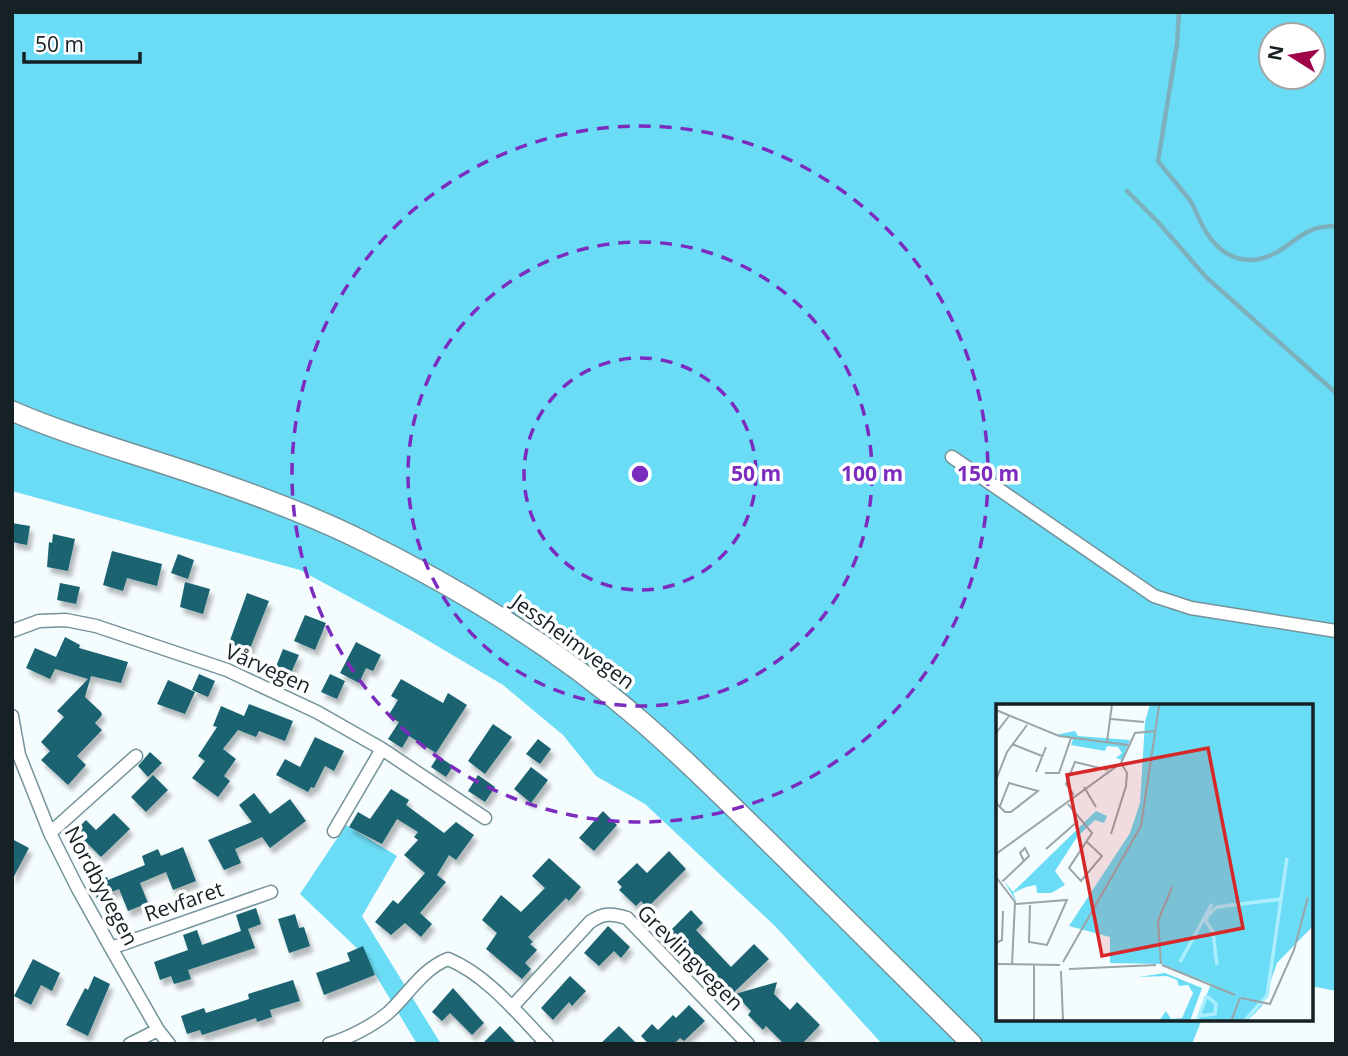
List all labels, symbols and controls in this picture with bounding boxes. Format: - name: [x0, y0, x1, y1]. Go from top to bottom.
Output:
- scale bar: [24, 21, 140, 65]
- north arrow: [1257, 21, 1327, 91]
- text: 50 m: [35, 30, 84, 58]
- text: N: [1261, 43, 1290, 63]
- text: 50 m: [731, 459, 781, 487]
- text: 100 m: [841, 459, 903, 487]
- text: 150 m: [957, 459, 1019, 487]
- centre of rings: [628, 462, 652, 486]
- street label: Jessheimvegen: [505, 586, 641, 695]
- street label: Vårvegen: [221, 637, 316, 699]
- inset map: [996, 704, 1313, 1021]
- street label: Nordbyvegen: [59, 821, 145, 950]
- street label: Revfaret: [140, 874, 227, 928]
- street label: Grevlingvegen: [632, 898, 750, 1016]

